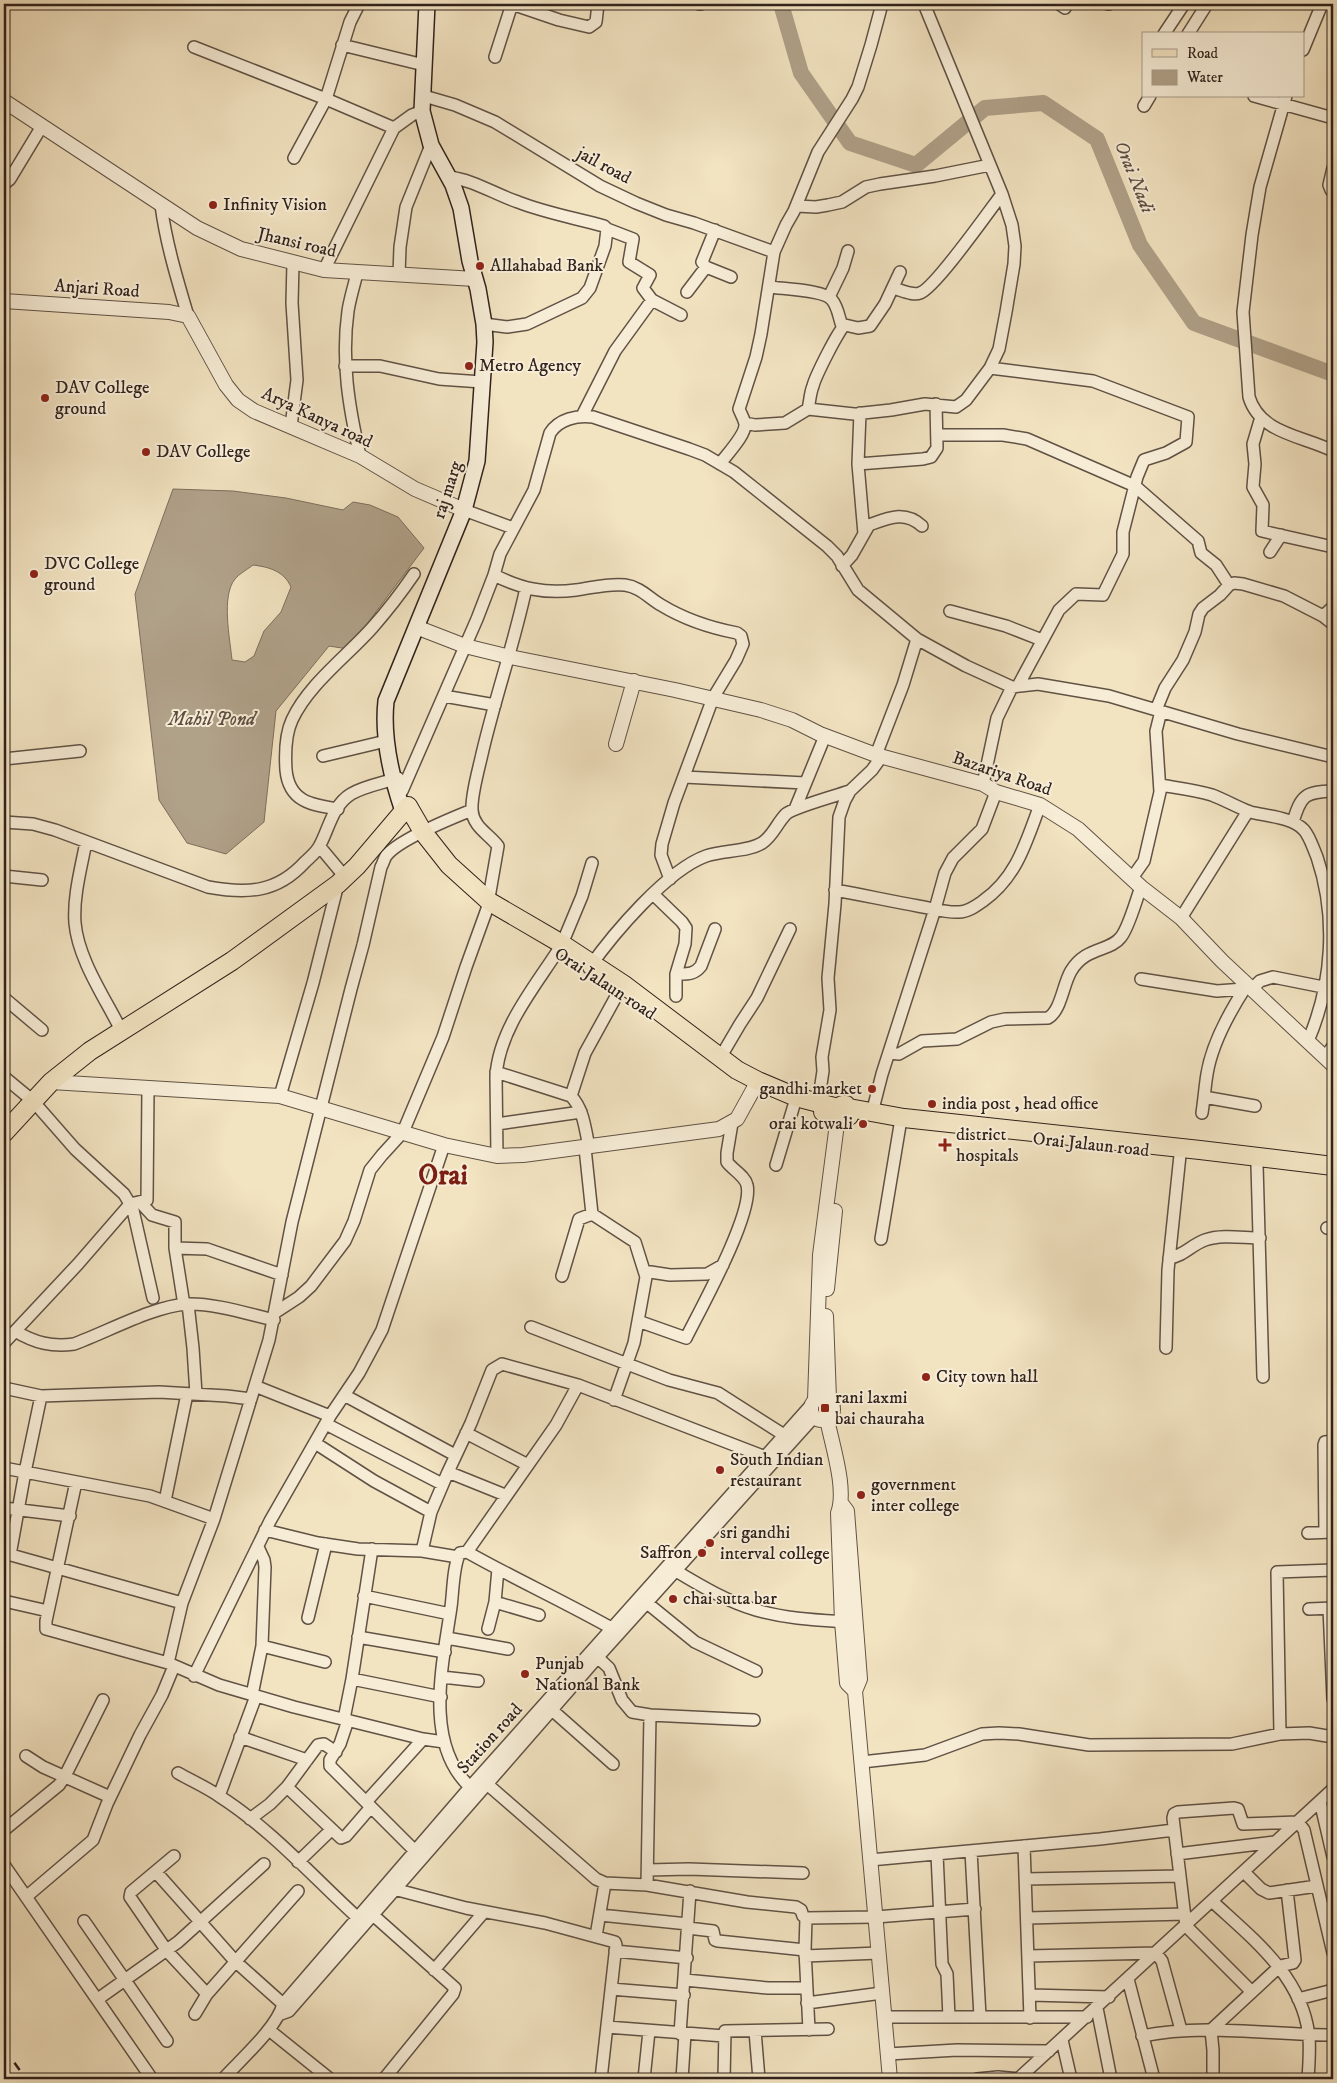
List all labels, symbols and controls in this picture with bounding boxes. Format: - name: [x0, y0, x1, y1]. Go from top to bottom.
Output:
- legend: [1142, 32, 1304, 98]
- text: Road: [1187, 44, 1219, 63]
- text: Water: [1186, 68, 1223, 87]
- water label: Orai Nadi: [1109, 138, 1159, 217]
- street label: jail road: [571, 141, 635, 189]
- place label: Infinity Vision: [223, 194, 327, 216]
- marker: Infinity Vision: [207, 199, 219, 211]
- street label: Jhansi road: [253, 223, 339, 263]
- place label: Allahabad Bank: [490, 255, 603, 277]
- marker: Allahabad Bank: [474, 260, 486, 272]
- street label: Anjari Road: [54, 275, 140, 303]
- place label: Metro Agency: [479, 355, 581, 377]
- marker: Metro Agency: [463, 360, 475, 372]
- place label: DAV College ground: [55, 377, 149, 420]
- street label: Arya Kanya road: [258, 383, 376, 453]
- marker: DAV College ground: [39, 392, 51, 404]
- place label: DAV College: [156, 441, 250, 463]
- marker: DAV College: [140, 446, 152, 458]
- street label: raj marg: [428, 458, 468, 522]
- place label: DVC College ground: [44, 553, 139, 596]
- marker: DVC College ground: [28, 568, 40, 580]
- water label: Mahil Pond: [167, 708, 258, 731]
- street label: Bazariya Road: [950, 747, 1054, 801]
- street label: Orai Jalaun road: [550, 943, 660, 1025]
- place label: gandhi market: [760, 1078, 862, 1100]
- marker: gandhi market: [866, 1083, 878, 1095]
- place label: india post , head office: [942, 1093, 1099, 1115]
- marker: india post , head office: [926, 1098, 938, 1110]
- place label: orai kotwali: [769, 1113, 853, 1135]
- marker: orai kotwali: [857, 1118, 869, 1130]
- place label: district hospitals: [956, 1124, 1019, 1167]
- street label: Orai Jalaun road: [1032, 1128, 1150, 1162]
- marker: district hospitals: [938, 1138, 952, 1152]
- district label: Orai: [418, 1158, 468, 1193]
- place label: City town hall: [936, 1366, 1038, 1388]
- marker: City town hall: [920, 1371, 932, 1383]
- place label: rani laxmi bai chauraha: [835, 1387, 925, 1430]
- marker: rani laxmi bai chauraha: [819, 1402, 831, 1414]
- place label: South Indian restaurant: [730, 1449, 824, 1492]
- marker: South Indian restaurant: [714, 1464, 726, 1476]
- place label: government inter college: [871, 1474, 960, 1517]
- marker: government inter college: [855, 1489, 867, 1501]
- place label: sri gandhi interval college: [720, 1522, 830, 1565]
- marker: sri gandhi interval college: [704, 1537, 716, 1549]
- place label: Saffron: [640, 1542, 693, 1564]
- marker: Saffron: [696, 1547, 708, 1559]
- place label: chai sutta bar: [683, 1588, 777, 1610]
- marker: chai sutta bar: [667, 1593, 679, 1605]
- place label: Punjab National Bank: [535, 1653, 640, 1696]
- marker: Punjab National Bank: [519, 1668, 531, 1680]
- street label: Station road: [453, 1699, 527, 1779]

